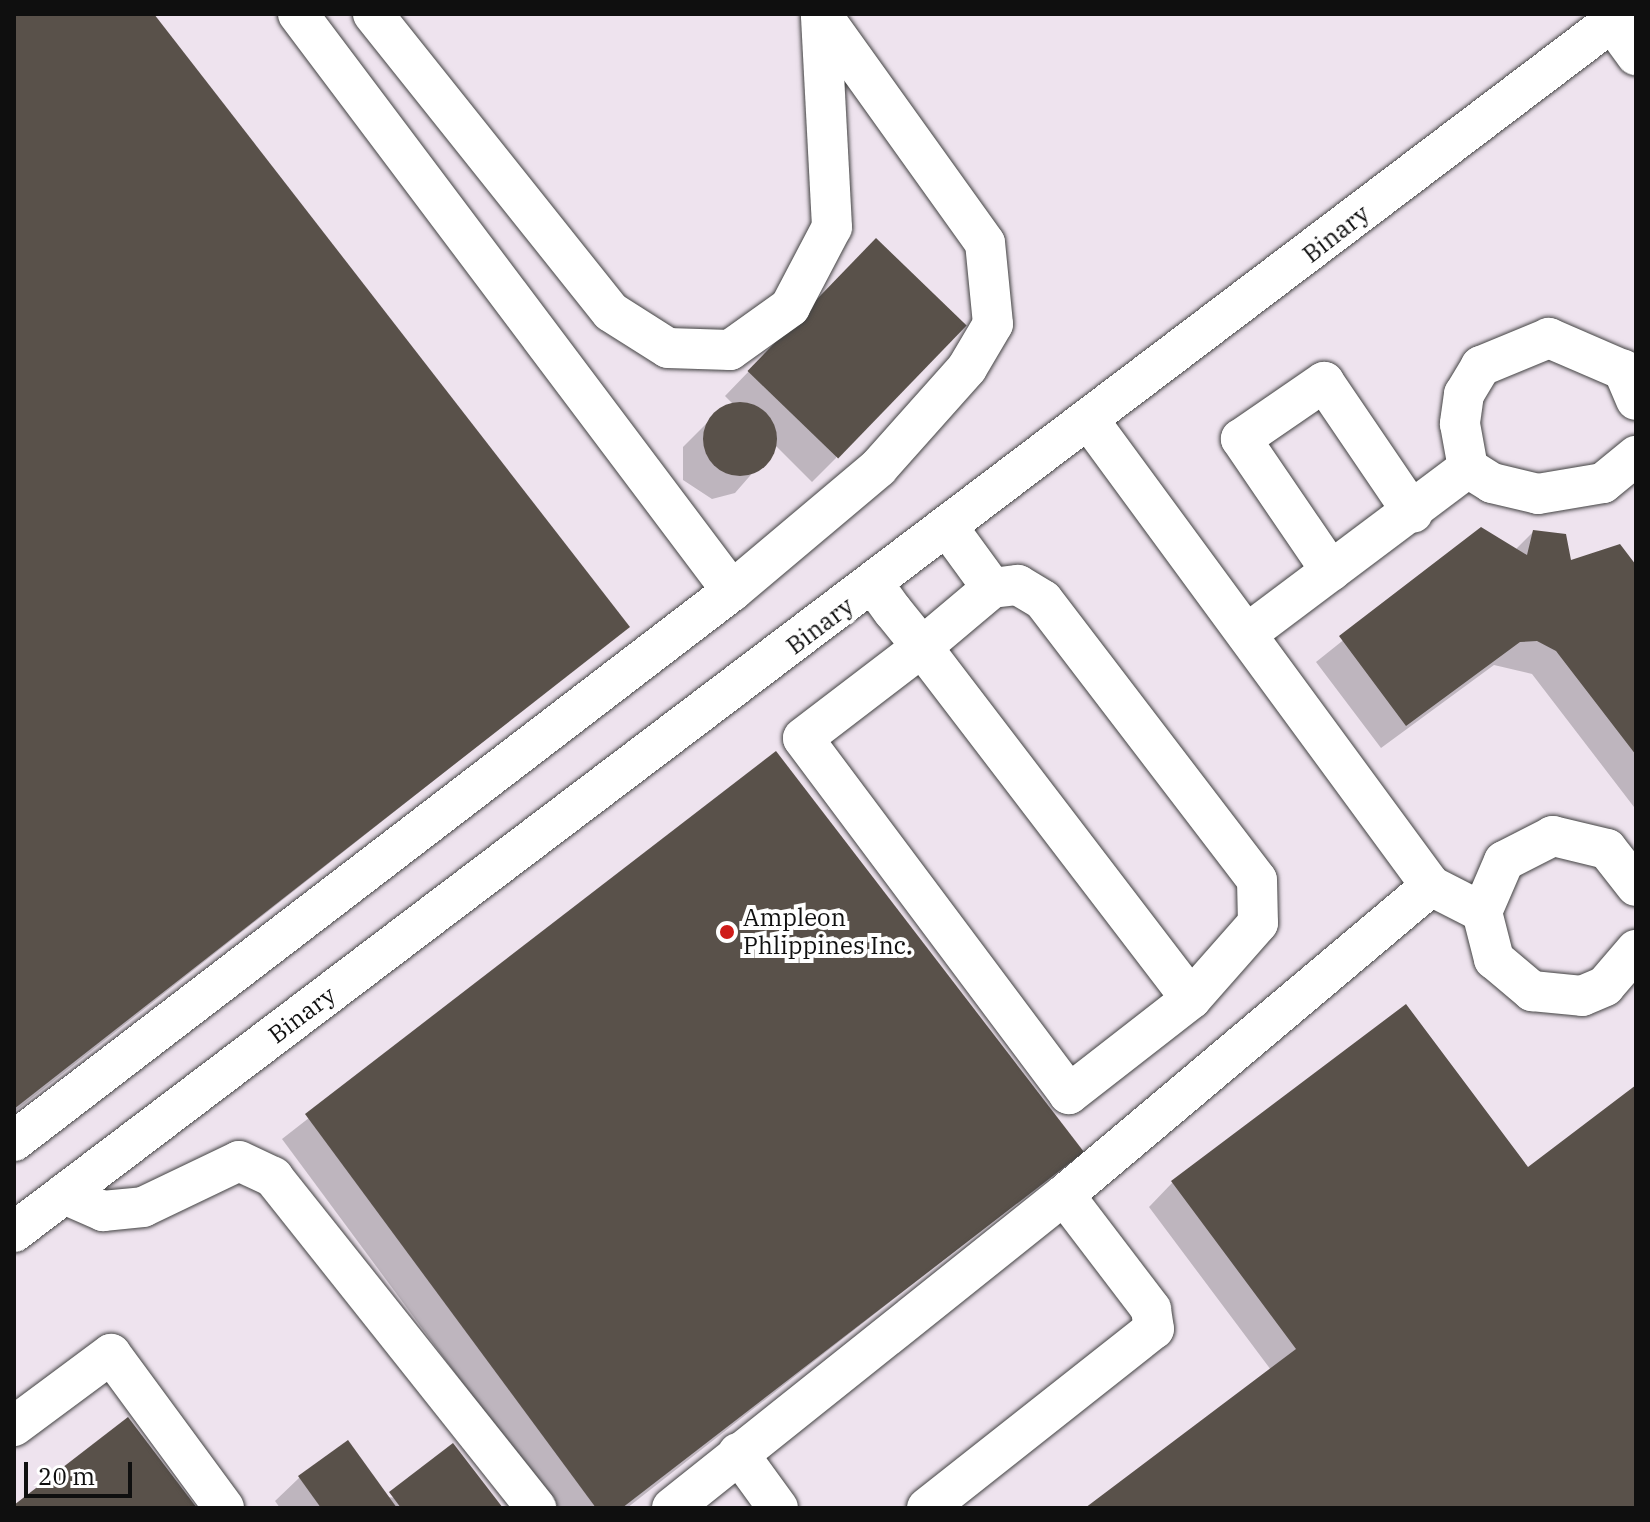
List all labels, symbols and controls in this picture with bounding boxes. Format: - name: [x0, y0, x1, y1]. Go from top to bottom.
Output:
- street label: Binary: [1297, 199, 1375, 269]
- street label: Binary: [781, 592, 859, 660]
- place label: Ampleon Phlippines Inc.: [743, 904, 912, 960]
- marker: Ampleon Phlippines Inc.: [718, 923, 736, 941]
- street label: Binary: [263, 981, 341, 1049]
- scale bar: [28, 1446, 136, 1496]
- text: 20 m: [38, 1460, 95, 1492]

